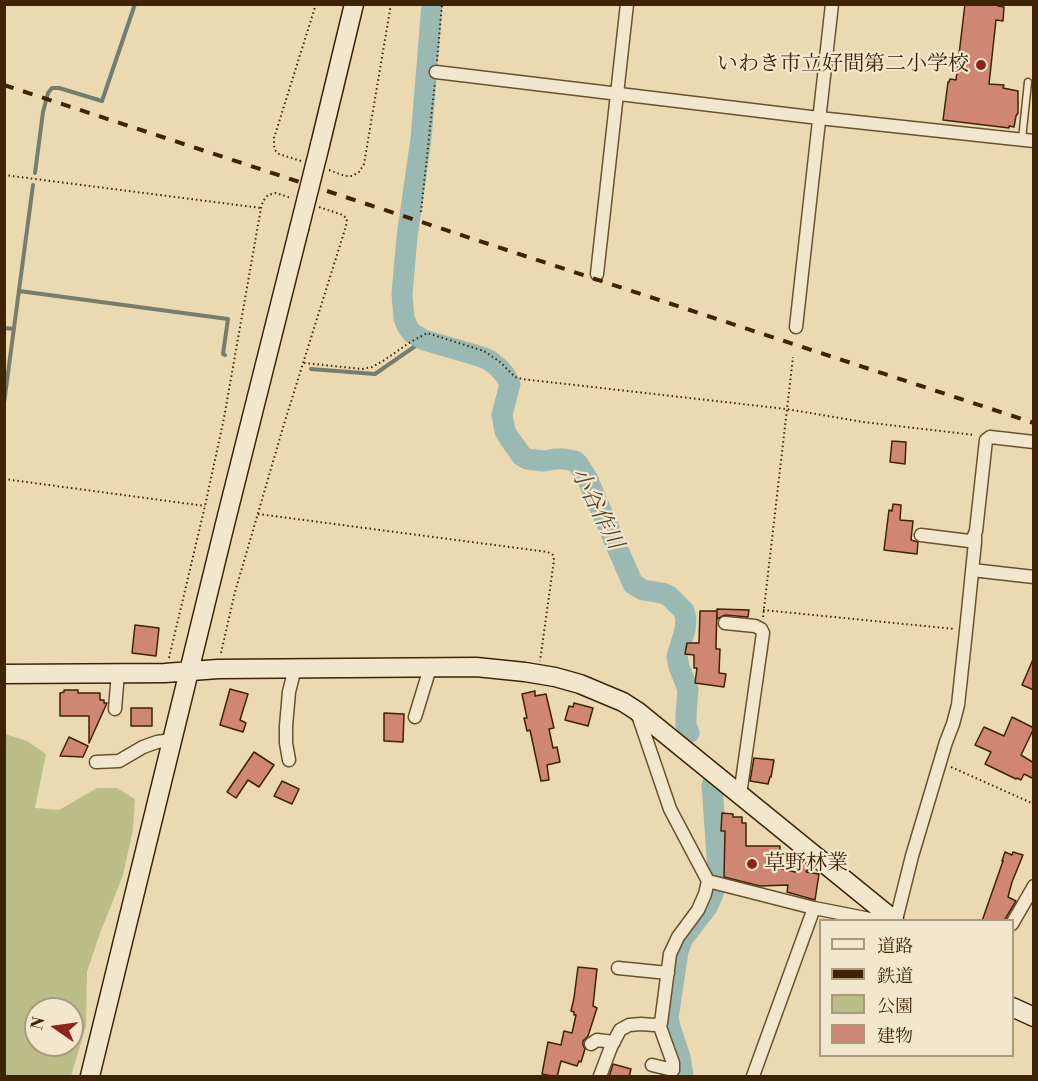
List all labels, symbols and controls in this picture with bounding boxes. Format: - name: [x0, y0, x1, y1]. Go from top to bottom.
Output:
- place label: いわき市立好間第二小学校: [717, 52, 969, 78]
- marker: いわき市立好間第二小学校: [974, 58, 988, 72]
- water label: 小谷作川: [564, 464, 628, 554]
- place label: 草野林業: [764, 851, 848, 877]
- marker: 草野林業: [745, 857, 759, 871]
- legend: [819, 919, 1014, 1057]
- text: 道路: [877, 935, 913, 958]
- text: 鉄道: [877, 965, 913, 988]
- text: 公園: [877, 995, 913, 1018]
- north arrow: [24, 997, 84, 1057]
- text: N: [27, 1015, 50, 1032]
- text: 建物: [877, 1025, 913, 1048]

